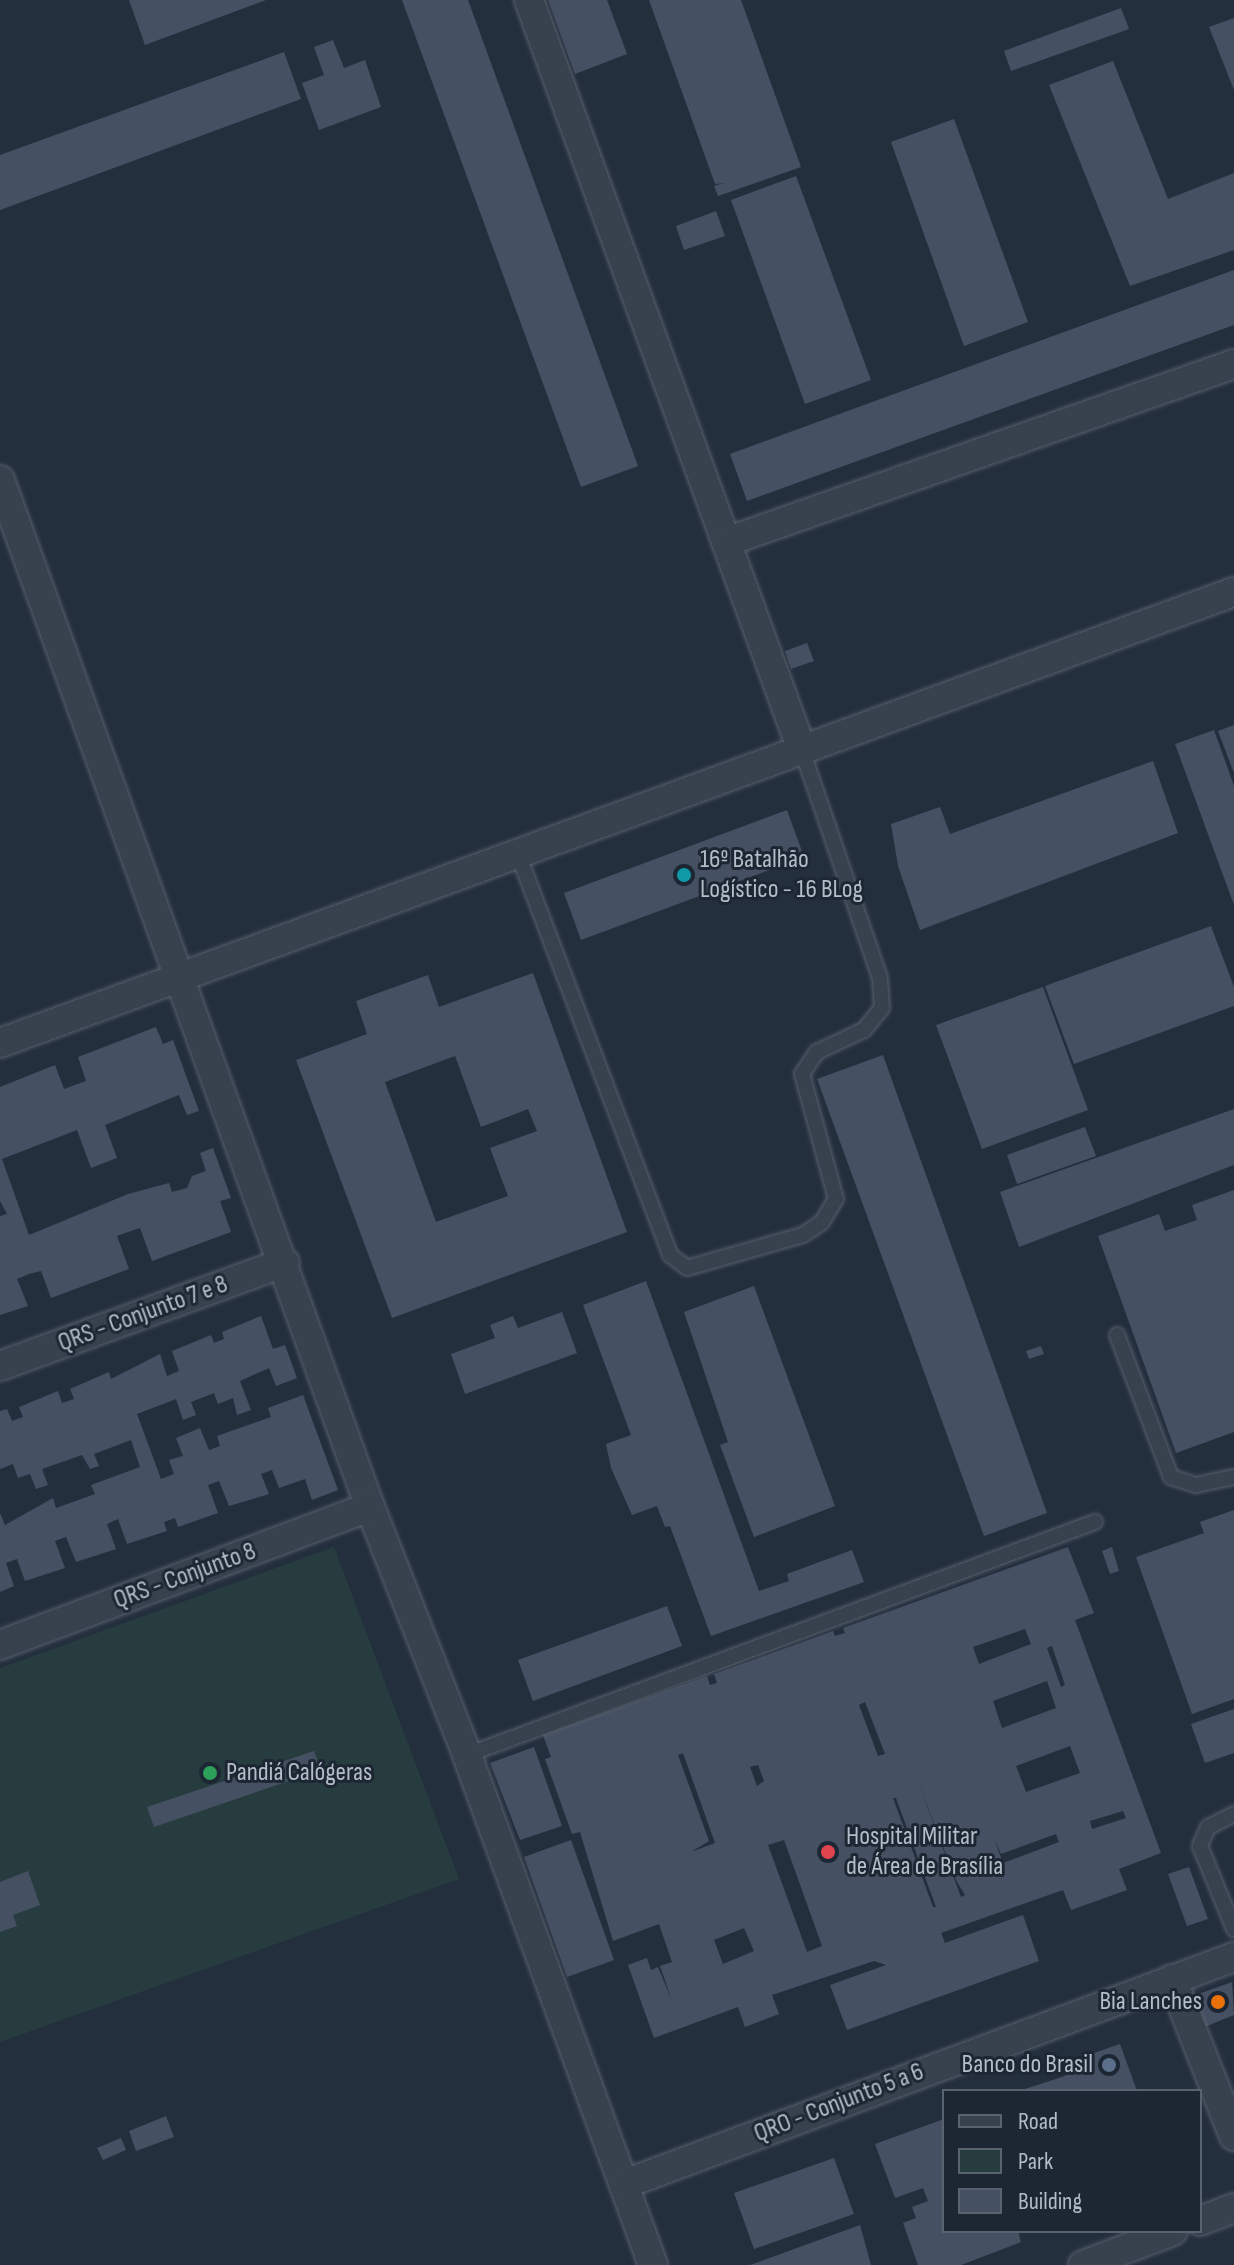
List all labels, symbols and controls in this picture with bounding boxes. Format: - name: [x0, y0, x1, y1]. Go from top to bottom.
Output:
- place label: 16º Batalhão Logístico - 16 BLog: [700, 844, 863, 906]
- marker: 16º Batalhão Logístico - 16 BLog: [675, 866, 693, 884]
- street label: QRS - Conjunto 7 e 8: [54, 1269, 232, 1359]
- street label: QRS - Conjunto 8: [110, 1536, 260, 1616]
- place label: Pandiá Calógeras: [226, 1757, 372, 1789]
- marker: Pandiá Calógeras: [201, 1764, 219, 1782]
- place label: Hospital Militar de Área de Brasília: [846, 1821, 1003, 1882]
- marker: Hospital Militar de Área de Brasília: [817, 1841, 839, 1863]
- place label: Bia Lanches: [1099, 1986, 1202, 2018]
- marker: Bia Lanches: [1209, 1993, 1227, 2011]
- place label: Banco do Brasil: [962, 2049, 1093, 2081]
- street label: QRO - Conjunto 5 a 6: [750, 2056, 928, 2150]
- marker: Banco do Brasil: [1100, 2056, 1118, 2074]
- legend: [942, 2089, 1202, 2233]
- text: Road: [1018, 2107, 1058, 2136]
- text: Park: [1018, 2147, 1053, 2176]
- text: Building: [1018, 2187, 1082, 2216]

